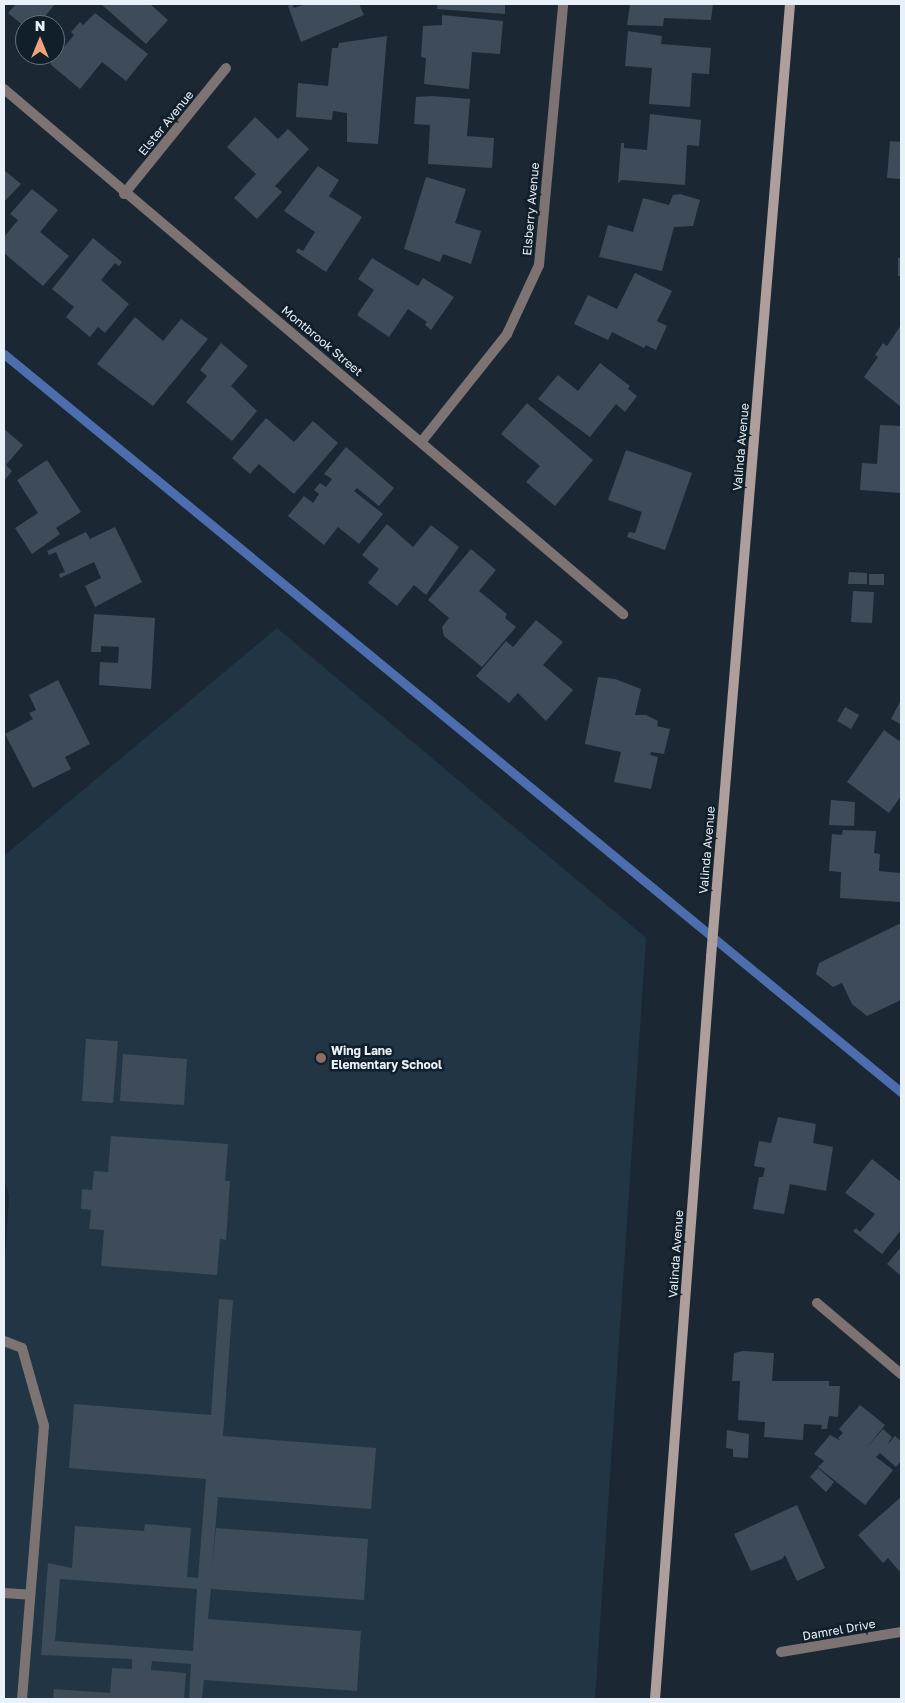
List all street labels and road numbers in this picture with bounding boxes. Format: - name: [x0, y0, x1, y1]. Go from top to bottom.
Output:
- street label: Elster Avenue: [135, 88, 197, 158]
- street label: Elsberry Avenue: [520, 162, 542, 256]
- street label: Montbrook Street: [279, 303, 365, 379]
- street label: Valinda Avenue: [730, 403, 752, 491]
- street label: Valinda Avenue: [696, 806, 718, 894]
- street label: Valinda Avenue: [666, 1210, 686, 1298]
- street label: Damrel Drive: [801, 1616, 877, 1644]

